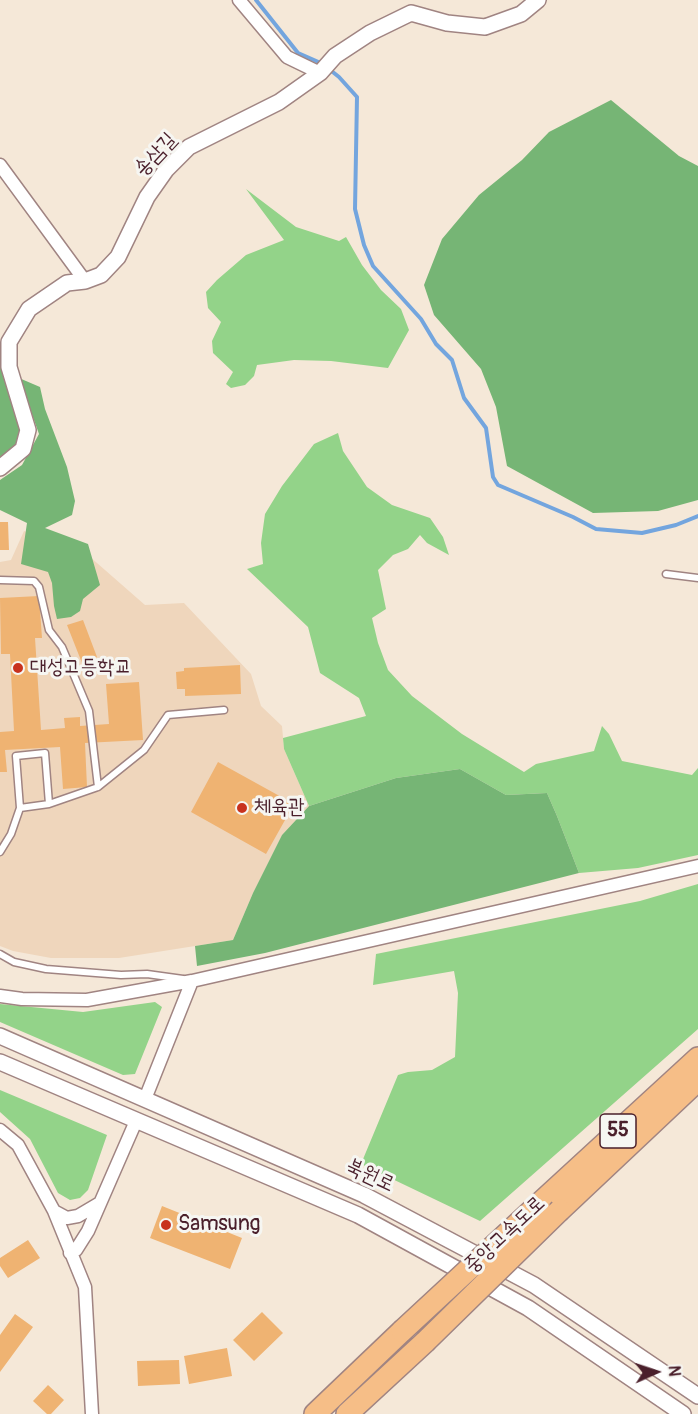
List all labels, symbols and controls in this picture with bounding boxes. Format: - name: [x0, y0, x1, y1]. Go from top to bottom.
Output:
- street label: 송삼길: [129, 128, 183, 182]
- place label: 대성고등학교: [30, 655, 131, 681]
- marker: 대성고등학교: [11, 661, 25, 675]
- place label: 체육관: [254, 795, 305, 821]
- marker: 체육관: [235, 801, 249, 815]
- road number: 55: [600, 1114, 636, 1148]
- street label: 북원로: [342, 1154, 398, 1198]
- street label: 중앙고속도로: [459, 1191, 551, 1279]
- place label: Samsung: [178, 1212, 260, 1238]
- marker: Samsung: [159, 1218, 173, 1232]
- north arrow: [626, 1342, 686, 1402]
- text: N: [664, 1365, 684, 1377]

